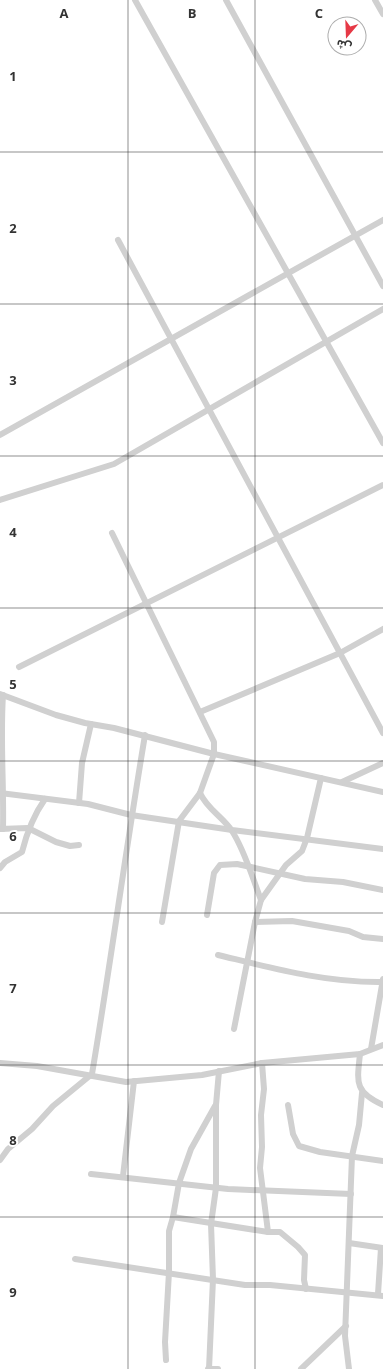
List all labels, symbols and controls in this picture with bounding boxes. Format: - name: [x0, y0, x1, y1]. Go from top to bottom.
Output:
- text: A: [60, 4, 69, 22]
- text: B: [188, 4, 197, 22]
- text: C: [315, 4, 323, 22]
- north arrow: [327, 16, 367, 56]
- text: ش: [334, 36, 353, 55]
- text: 1: [9, 67, 17, 85]
- text: 2: [9, 219, 17, 237]
- text: 3: [9, 371, 17, 389]
- text: 4: [9, 523, 17, 541]
- text: 5: [9, 675, 17, 693]
- text: 6: [9, 827, 17, 845]
- text: 7: [9, 979, 17, 997]
- text: 8: [9, 1131, 17, 1149]
- text: 9: [9, 1283, 17, 1301]

